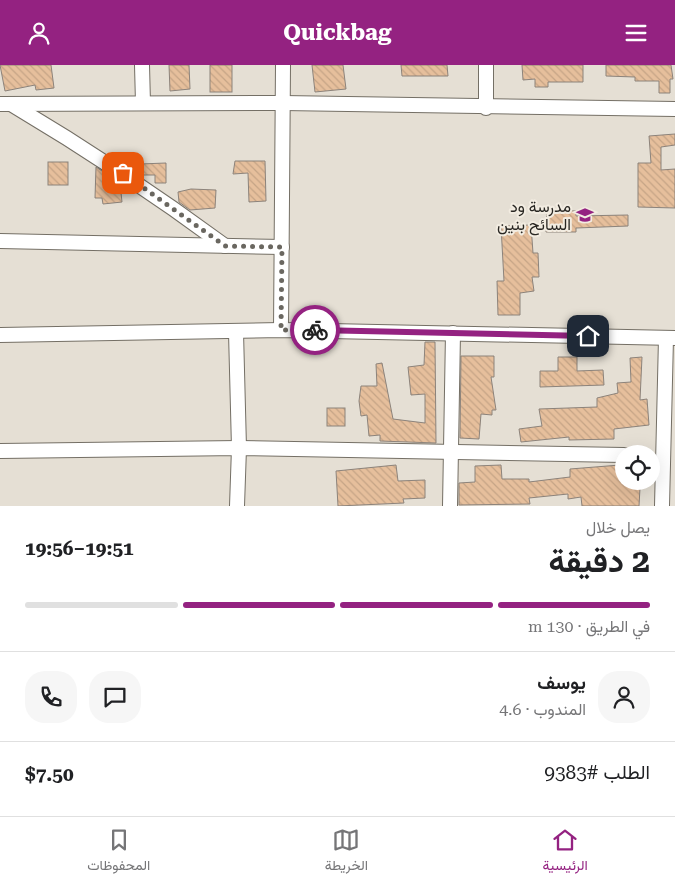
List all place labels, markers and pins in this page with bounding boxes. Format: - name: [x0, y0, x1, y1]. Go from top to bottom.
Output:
- pin: [102, 152, 144, 194]
- place label: مدرسة ود السائح بنين: [497, 197, 571, 236]
- school or university icon: مدرسة ود السائح بنين: [575, 205, 595, 225]
- pin: [567, 315, 609, 357]

